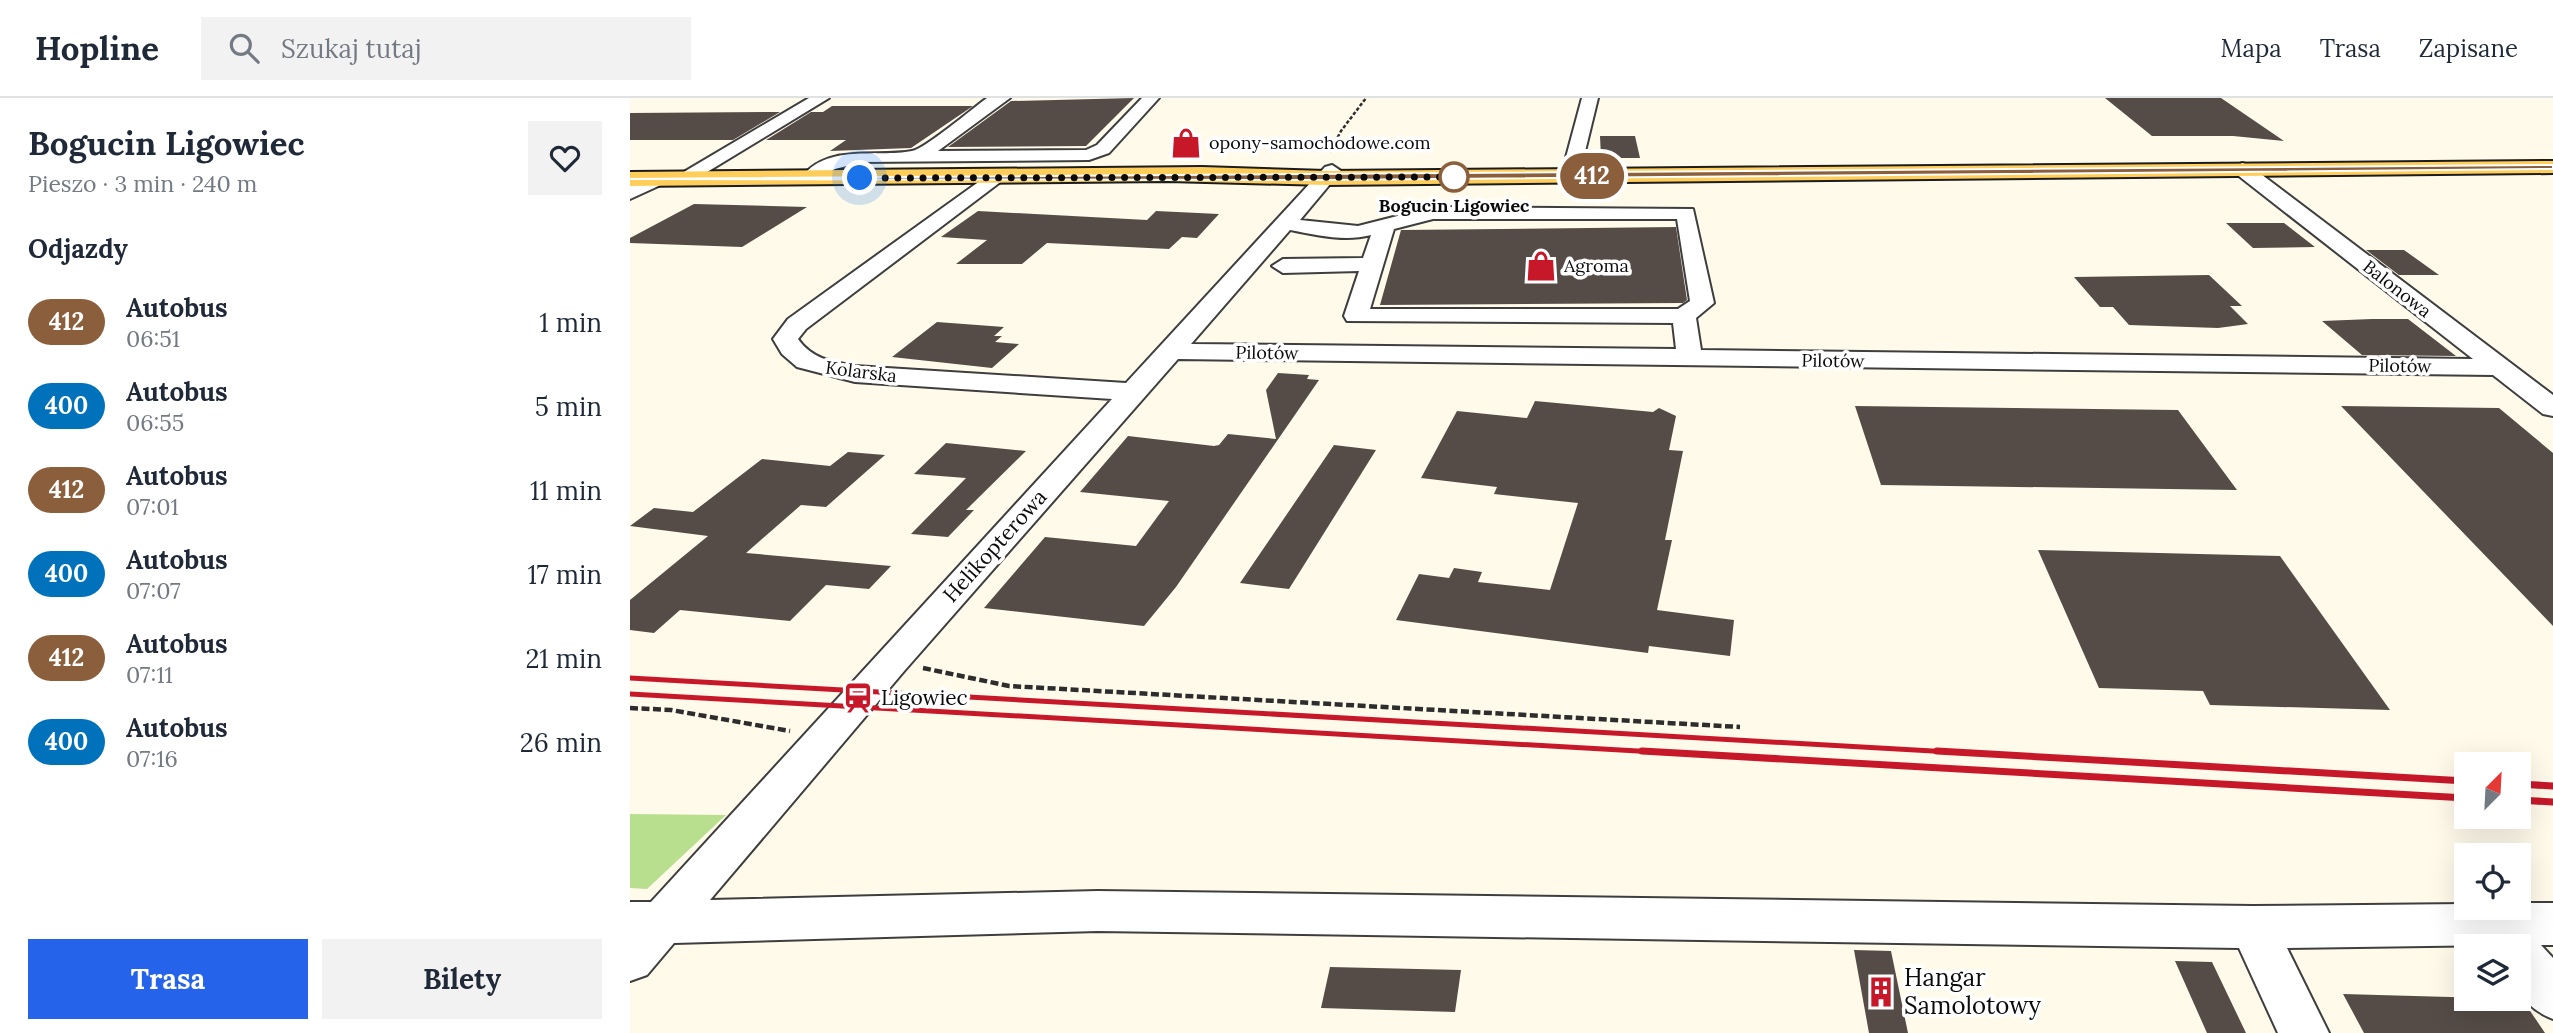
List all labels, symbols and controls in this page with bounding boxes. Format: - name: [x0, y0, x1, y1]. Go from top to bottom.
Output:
- search box: [201, 17, 691, 80]
- text: Hopline: [35, 27, 159, 69]
- icon: search: [225, 29, 263, 67]
- text: Szukaj tutaj: [281, 32, 421, 65]
- text: Mapa: [2221, 33, 2282, 64]
- text: Trasa: [2320, 33, 2381, 64]
- text: Zapisane: [2419, 33, 2518, 64]
- button: heart: [528, 121, 602, 195]
- text: Bogucin Ligowiec: [28, 122, 305, 164]
- shop icon: opony-samochodowe.com: [1169, 126, 1203, 160]
- place label: opony-samochodowe.com: [1209, 131, 1431, 154]
- line badge: 412: [1552, 153, 1632, 199]
- your location: [842, 160, 877, 195]
- text: 412: [1574, 160, 1610, 191]
- marker: Bogucin Ligowiec: [1439, 162, 1469, 192]
- text: Pieszo · 3 min · 240 m: [28, 169, 257, 198]
- place label: Bogucin Ligowiec: [1379, 194, 1530, 217]
- text: Odjazdy: [28, 232, 128, 265]
- shop icon: Agroma: [1524, 249, 1558, 283]
- place label: Agroma: [1563, 254, 1629, 277]
- street label: Balonowa: [2358, 255, 2436, 323]
- text: Autobus: [126, 291, 228, 324]
- text: 412: [49, 306, 84, 337]
- text: 1 min: [539, 306, 602, 339]
- text: 06:51: [126, 324, 180, 353]
- street label: Pilotów: [1235, 340, 1299, 365]
- street label: Pilotów: [1801, 348, 1865, 373]
- street label: Pilotów: [2368, 353, 2432, 378]
- street label: Kolarska: [824, 356, 898, 387]
- text: Autobus: [126, 375, 228, 408]
- text: 400: [45, 390, 88, 421]
- text: 5 min: [535, 390, 602, 423]
- text: 06:55: [126, 408, 184, 437]
- text: Autobus: [126, 459, 228, 492]
- text: 412: [49, 474, 84, 505]
- text: 11 min: [530, 474, 602, 507]
- street label: Helikopterowa: [937, 483, 1053, 608]
- text: 07:01: [126, 492, 179, 521]
- text: Autobus: [126, 543, 228, 576]
- text: 400: [45, 558, 88, 589]
- text: 17 min: [527, 558, 602, 591]
- text: 07:07: [126, 576, 181, 605]
- text: Autobus: [126, 627, 228, 660]
- text: 412: [49, 642, 84, 673]
- text: 21 min: [525, 642, 602, 675]
- text: 07:11: [126, 660, 173, 689]
- station icon: Ligowiec: [841, 681, 875, 715]
- place label: Ligowiec: [881, 684, 968, 711]
- text: Autobus: [126, 711, 228, 744]
- text: 400: [45, 726, 88, 757]
- text: 26 min: [520, 726, 602, 759]
- text: 07:16: [126, 744, 178, 773]
- north arrow: [2454, 752, 2530, 830]
- map controls: [2454, 752, 2531, 1011]
- button: locate: [2454, 843, 2531, 920]
- button: layers: [2454, 934, 2531, 1011]
- button: Trasa: [28, 939, 308, 1019]
- button: Bilety: [322, 939, 602, 1019]
- place label: Hangar Samolotowy: [1904, 962, 2041, 1021]
- building icon: Hangar Samolotowy: [1864, 975, 1898, 1009]

